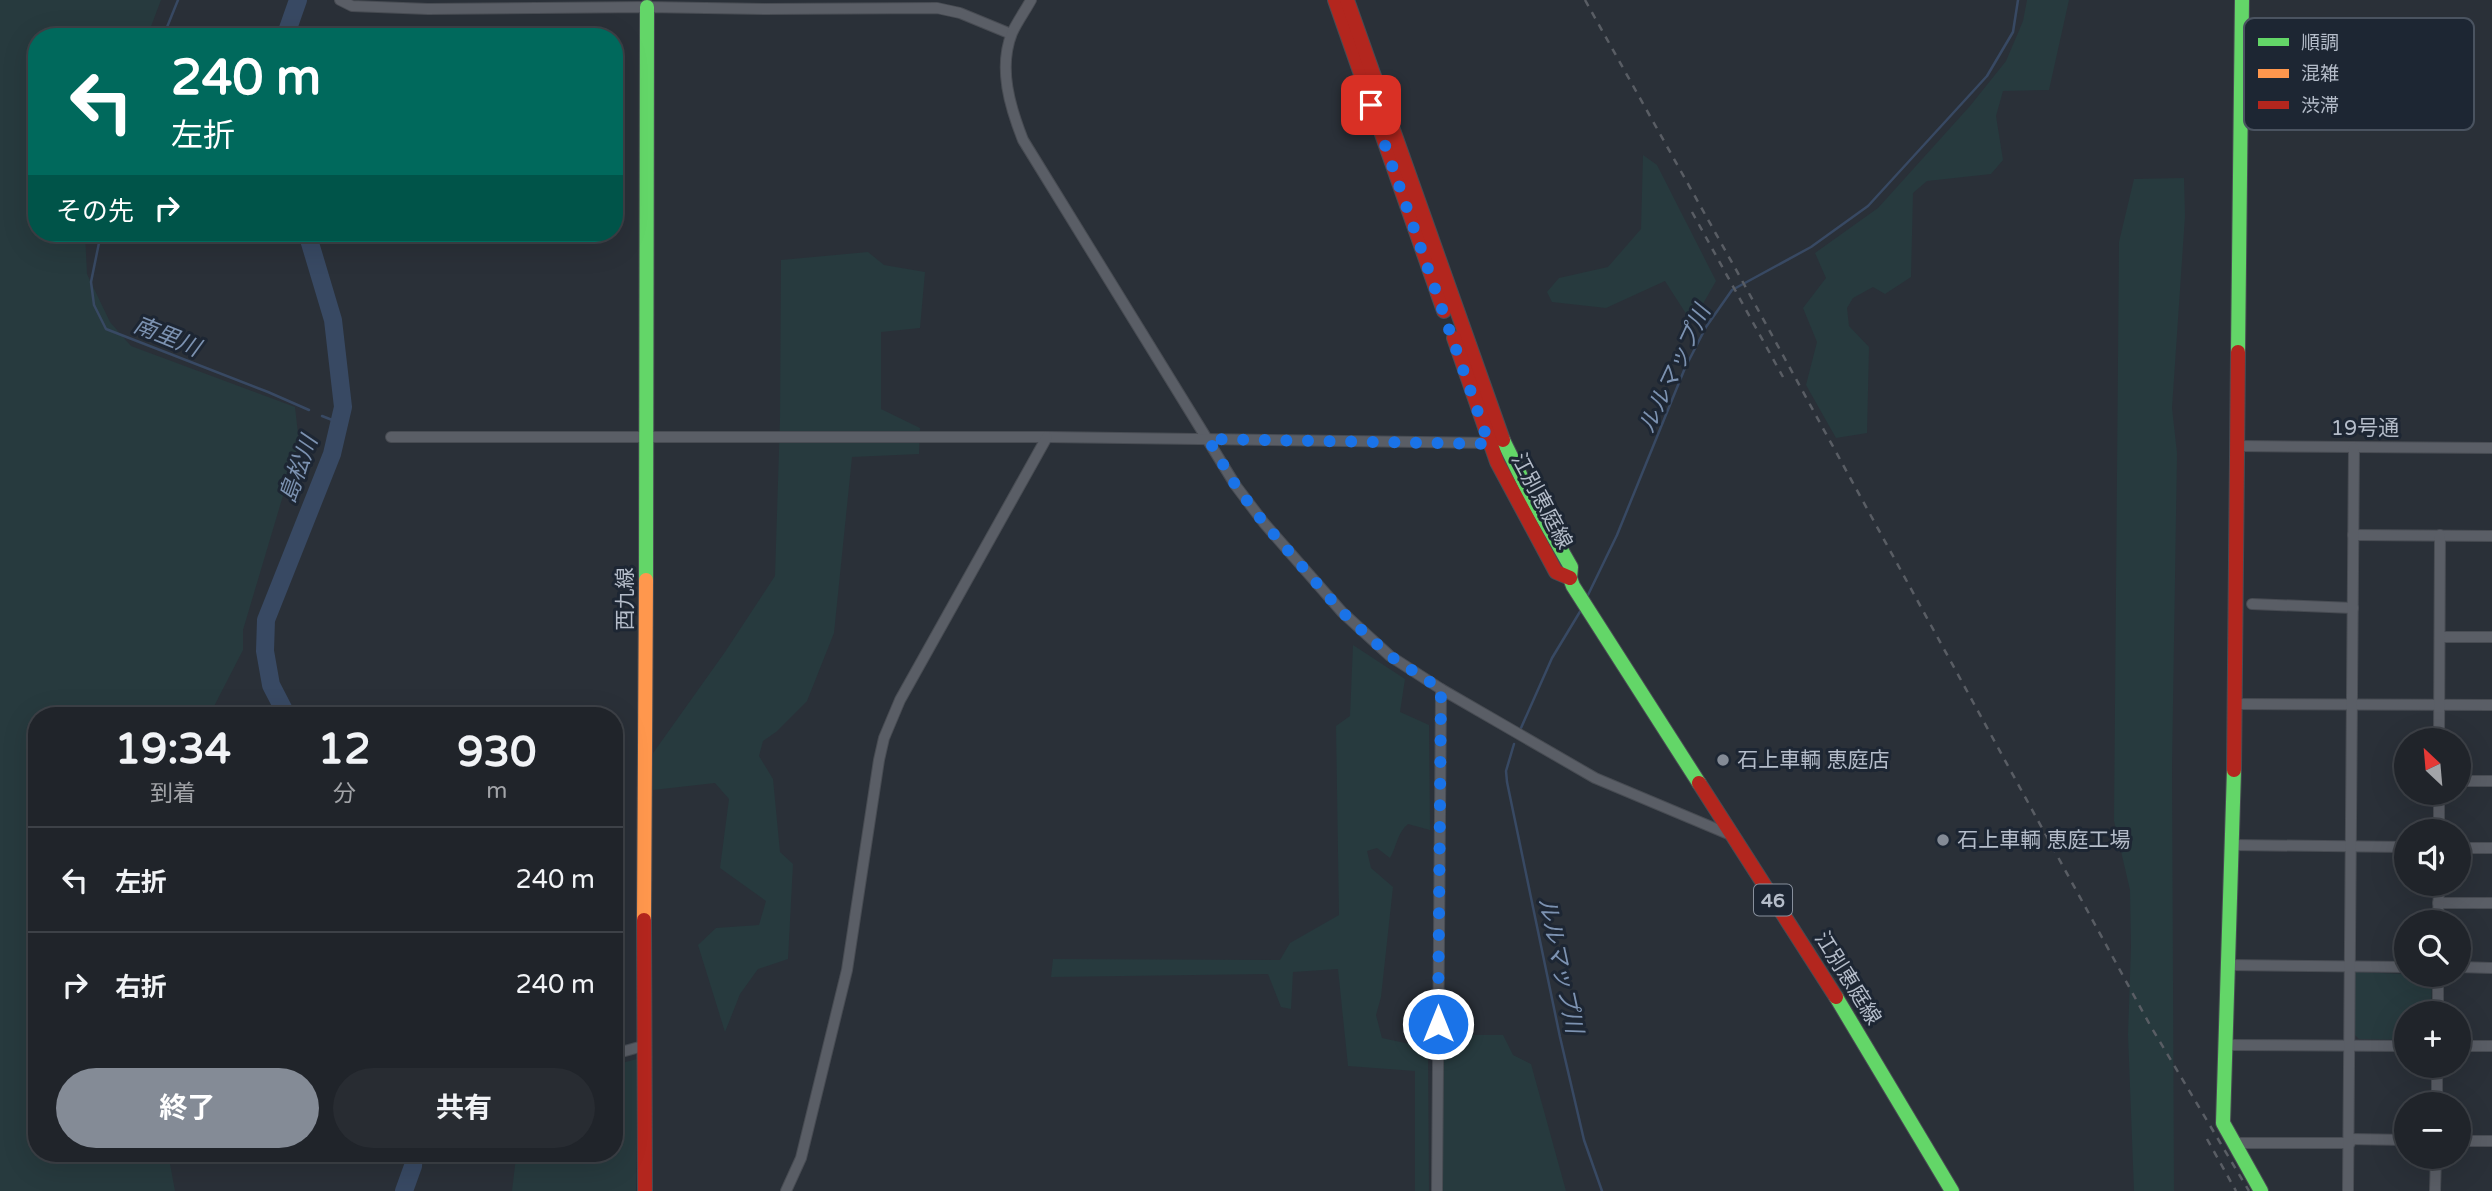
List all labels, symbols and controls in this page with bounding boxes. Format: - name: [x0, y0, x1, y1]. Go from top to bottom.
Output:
- legend: [2244, 18, 2474, 130]
- text: 順調: [2301, 32, 2339, 54]
- text: 240 m: [171, 49, 321, 108]
- icon: left: [56, 56, 147, 147]
- text: 混雑: [2301, 63, 2339, 85]
- pin: [1341, 75, 1401, 135]
- icon: arrive: [1352, 86, 1390, 124]
- text: 渋滞: [2301, 95, 2339, 117]
- text: 左折: [171, 117, 235, 155]
- icon: right: [148, 189, 186, 227]
- text: その先: [56, 196, 134, 227]
- water label: ルルマップ川: [1633, 298, 1718, 438]
- water label: 南里川: [129, 311, 207, 364]
- street label: 19号通: [2331, 416, 2399, 441]
- water label: 島松川: [274, 429, 325, 507]
- street label: 江別恵庭線: [1506, 449, 1577, 553]
- street label: 西九線: [613, 568, 638, 631]
- text: 19:34: [115, 724, 231, 775]
- text: 12: [318, 724, 371, 775]
- text: 930: [457, 727, 536, 778]
- north arrow: [2394, 728, 2471, 805]
- map controls: [2394, 728, 2471, 1169]
- place label: 石上車輌 恵庭店: [1737, 748, 1889, 773]
- marker: 石上車輌 恵庭店: [1715, 752, 1731, 768]
- text: m: [486, 777, 507, 805]
- text: 到着: [150, 780, 196, 808]
- text: 分: [333, 780, 356, 808]
- button: sound: [2394, 819, 2471, 896]
- place label: 石上車輌 恵庭工場: [1957, 828, 2130, 853]
- marker: 石上車輌 恵庭工場: [1935, 832, 1951, 848]
- icon: left: [56, 861, 94, 899]
- text: 240 m: [515, 864, 595, 895]
- text: 左折: [115, 867, 167, 898]
- road number: 46: [1754, 885, 1792, 916]
- water label: ルルマップ川: [1532, 895, 1589, 1039]
- button: search: [2394, 910, 2471, 987]
- street label: 江別恵庭線: [1809, 927, 1886, 1029]
- icon: right: [56, 966, 94, 1004]
- text: 240 m: [515, 969, 595, 1000]
- text: 右折: [115, 972, 167, 1003]
- position arrow: [1401, 987, 1475, 1061]
- button: +: [2394, 1001, 2471, 1078]
- button: 終了: [56, 1068, 319, 1148]
- button: 共有: [333, 1068, 595, 1148]
- button: −: [2394, 1092, 2471, 1169]

